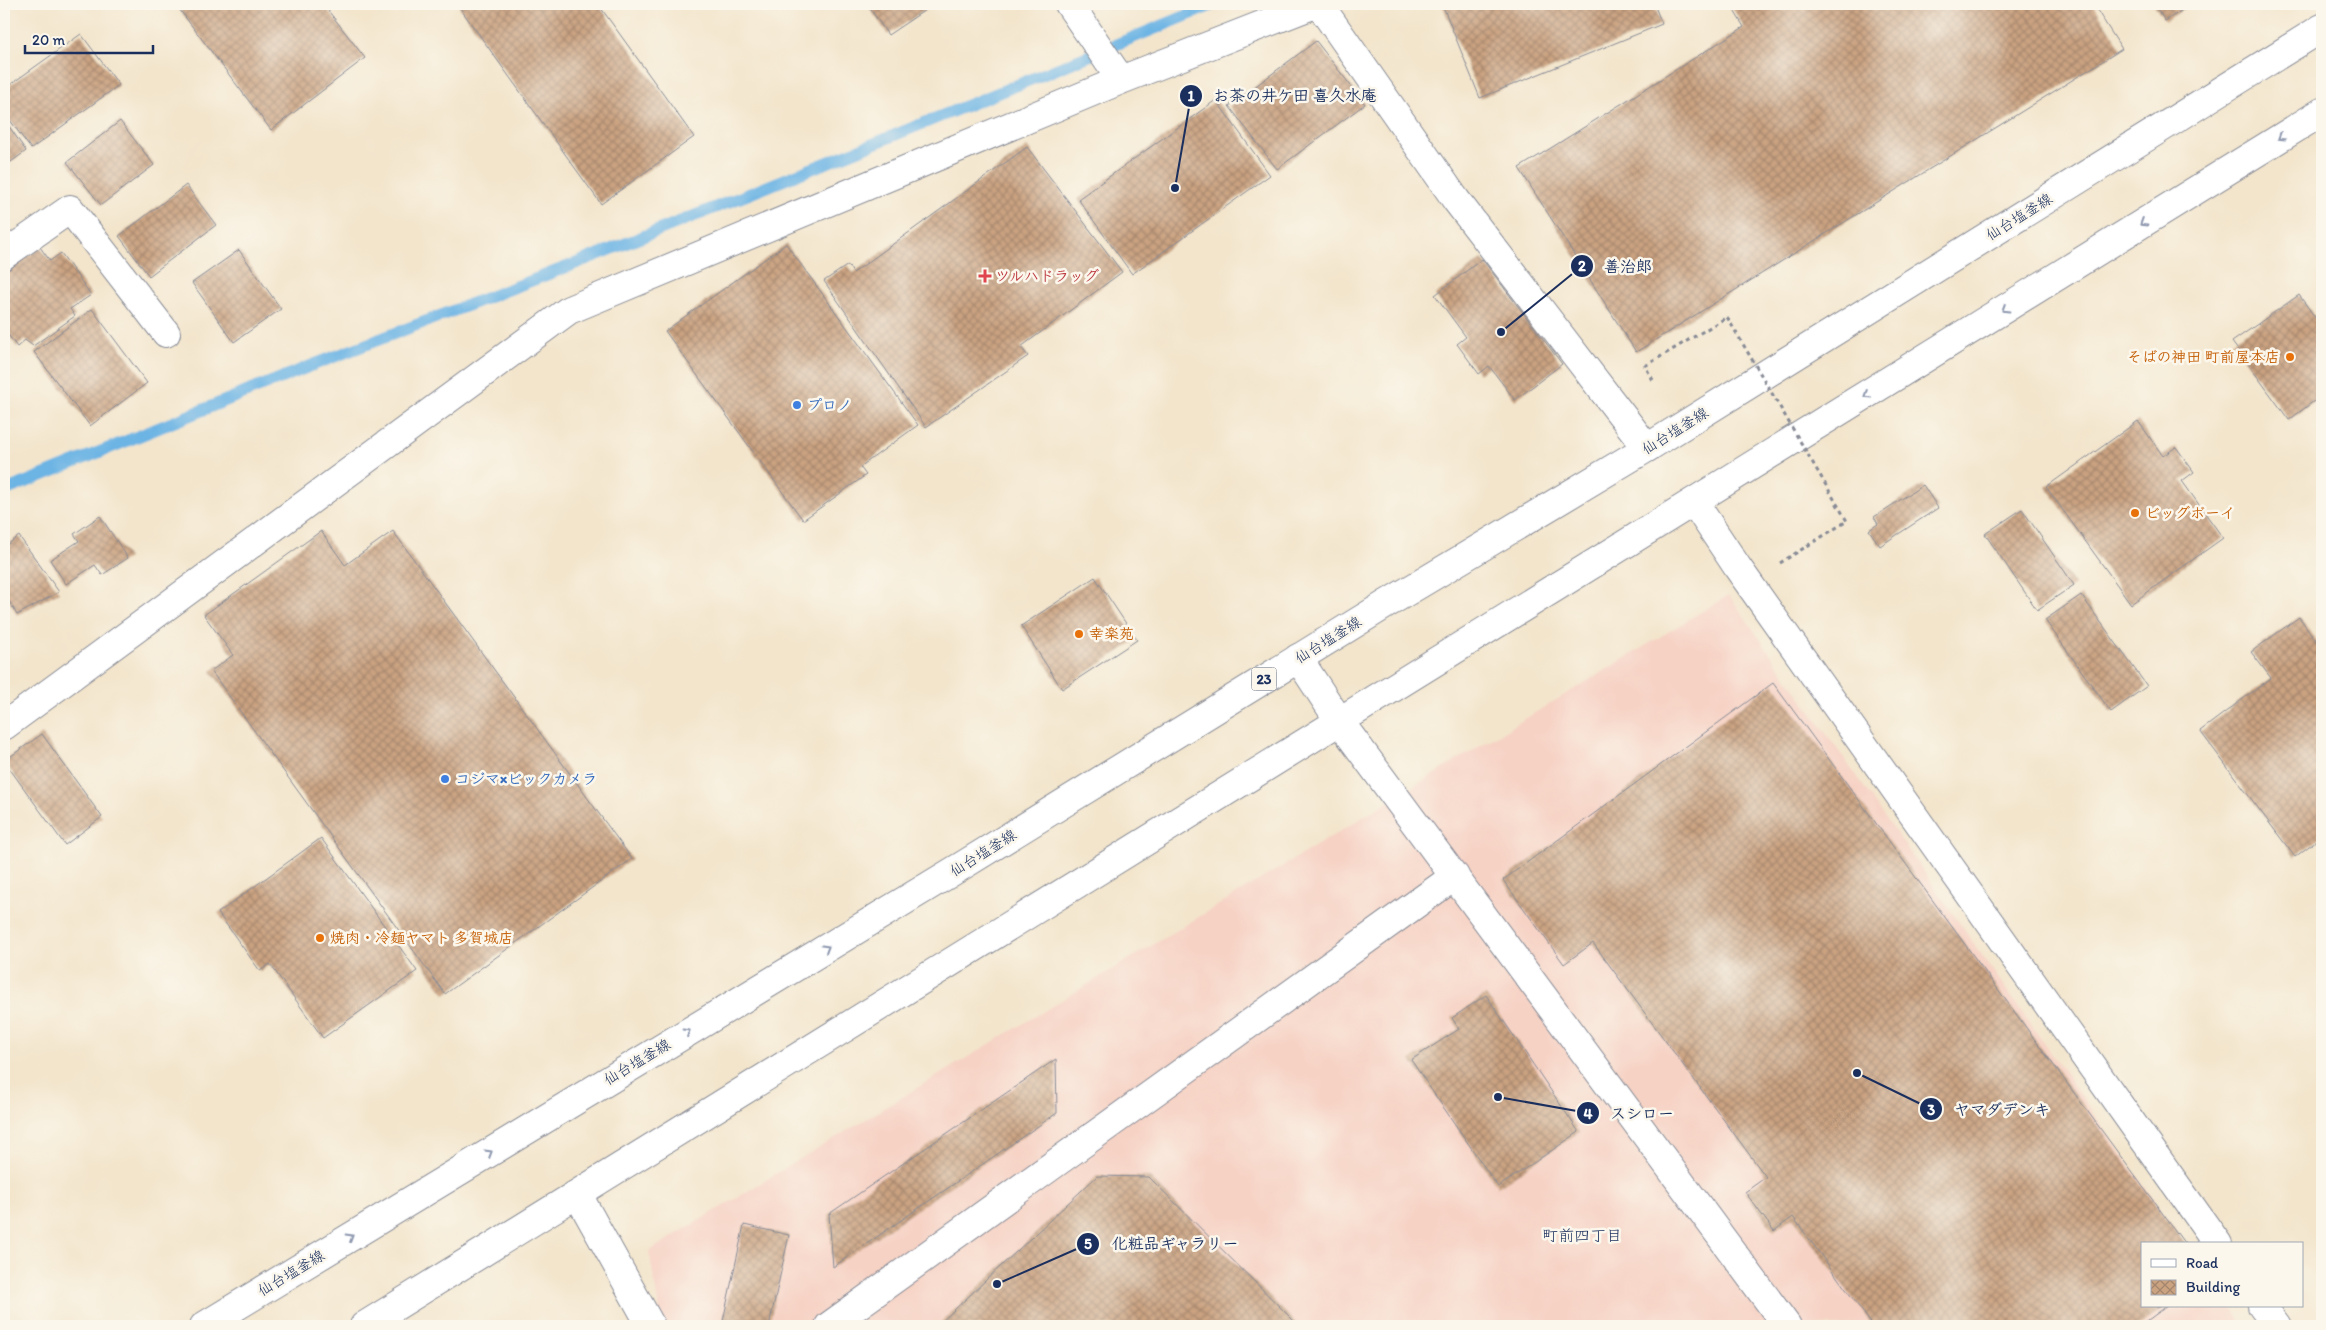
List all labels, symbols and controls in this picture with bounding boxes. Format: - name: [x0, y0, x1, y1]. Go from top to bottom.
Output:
- scale bar: [25, 22, 152, 54]
- text: 20 m: [32, 31, 66, 49]
- callout: お茶の井ケ田 喜久水庵: [1178, 80, 1387, 111]
- text: お茶の井ケ田 喜久水庵: [1213, 86, 1377, 105]
- text: 1: [1188, 87, 1195, 105]
- one-way arrow: [2277, 131, 2286, 141]
- street label: 仙台塩釜線: [1982, 189, 2056, 245]
- one-way arrow: [2139, 217, 2148, 227]
- callout: 善治郎: [1569, 250, 1662, 281]
- text: 2: [1578, 257, 1586, 275]
- text: 善治郎: [1604, 257, 1652, 276]
- place label: ツルハドラッグ: [995, 267, 1099, 285]
- marker: ツルハドラッグ: [979, 270, 991, 282]
- one-way arrow: [2001, 302, 2010, 312]
- place label: そばの神田 町前屋本店: [2127, 348, 2280, 366]
- marker: そばの神田 町前屋本店: [2284, 351, 2296, 363]
- one-way arrow: [1863, 388, 1872, 398]
- place label: プロノ: [807, 396, 852, 414]
- marker: プロノ: [791, 399, 803, 411]
- street label: 仙台塩釜線: [1638, 403, 1712, 459]
- place label: ビッグボーイ: [2145, 504, 2235, 522]
- marker: ビッグボーイ: [2129, 507, 2141, 519]
- street label: 仙台塩釜線: [1291, 612, 1365, 668]
- place label: 幸楽苑: [1089, 625, 1134, 643]
- marker: 幸楽苑: [1073, 628, 1085, 640]
- road number: 23: [1252, 668, 1276, 691]
- place label: コジマ×ビックカメラ: [455, 770, 597, 788]
- marker: コジマ×ビックカメラ: [439, 773, 451, 785]
- street label: 仙台塩釜線: [946, 825, 1020, 881]
- place label: 焼肉・冷麺ヤマト 多賀城店: [330, 929, 513, 947]
- marker: 焼肉・冷麺ヤマト 多賀城店: [314, 932, 326, 944]
- one-way arrow: [821, 944, 830, 954]
- one-way arrow: [682, 1028, 691, 1038]
- street label: 仙台塩釜線: [600, 1035, 674, 1089]
- callout: ヤマダデンキ: [1919, 1094, 2060, 1125]
- callout: スシロー: [1575, 1098, 1684, 1129]
- text: ヤマダデンキ: [1954, 1100, 2050, 1119]
- text: 3: [1927, 1101, 1935, 1119]
- text: スシロー: [1610, 1104, 1674, 1123]
- text: 4: [1583, 1105, 1593, 1123]
- one-way arrow: [483, 1149, 492, 1159]
- district label: 町前四丁目: [1542, 1226, 1622, 1245]
- callout: 化粧品ギャラリー: [1076, 1228, 1249, 1259]
- one-way arrow: [344, 1234, 353, 1244]
- text: 化粧品ギャラリー: [1111, 1234, 1239, 1253]
- text: 5: [1084, 1235, 1092, 1253]
- legend: [2141, 1242, 2304, 1308]
- street label: 仙台塩釜線: [254, 1246, 328, 1300]
- text: Road: [2186, 1254, 2219, 1272]
- text: Building: [2186, 1278, 2240, 1296]

